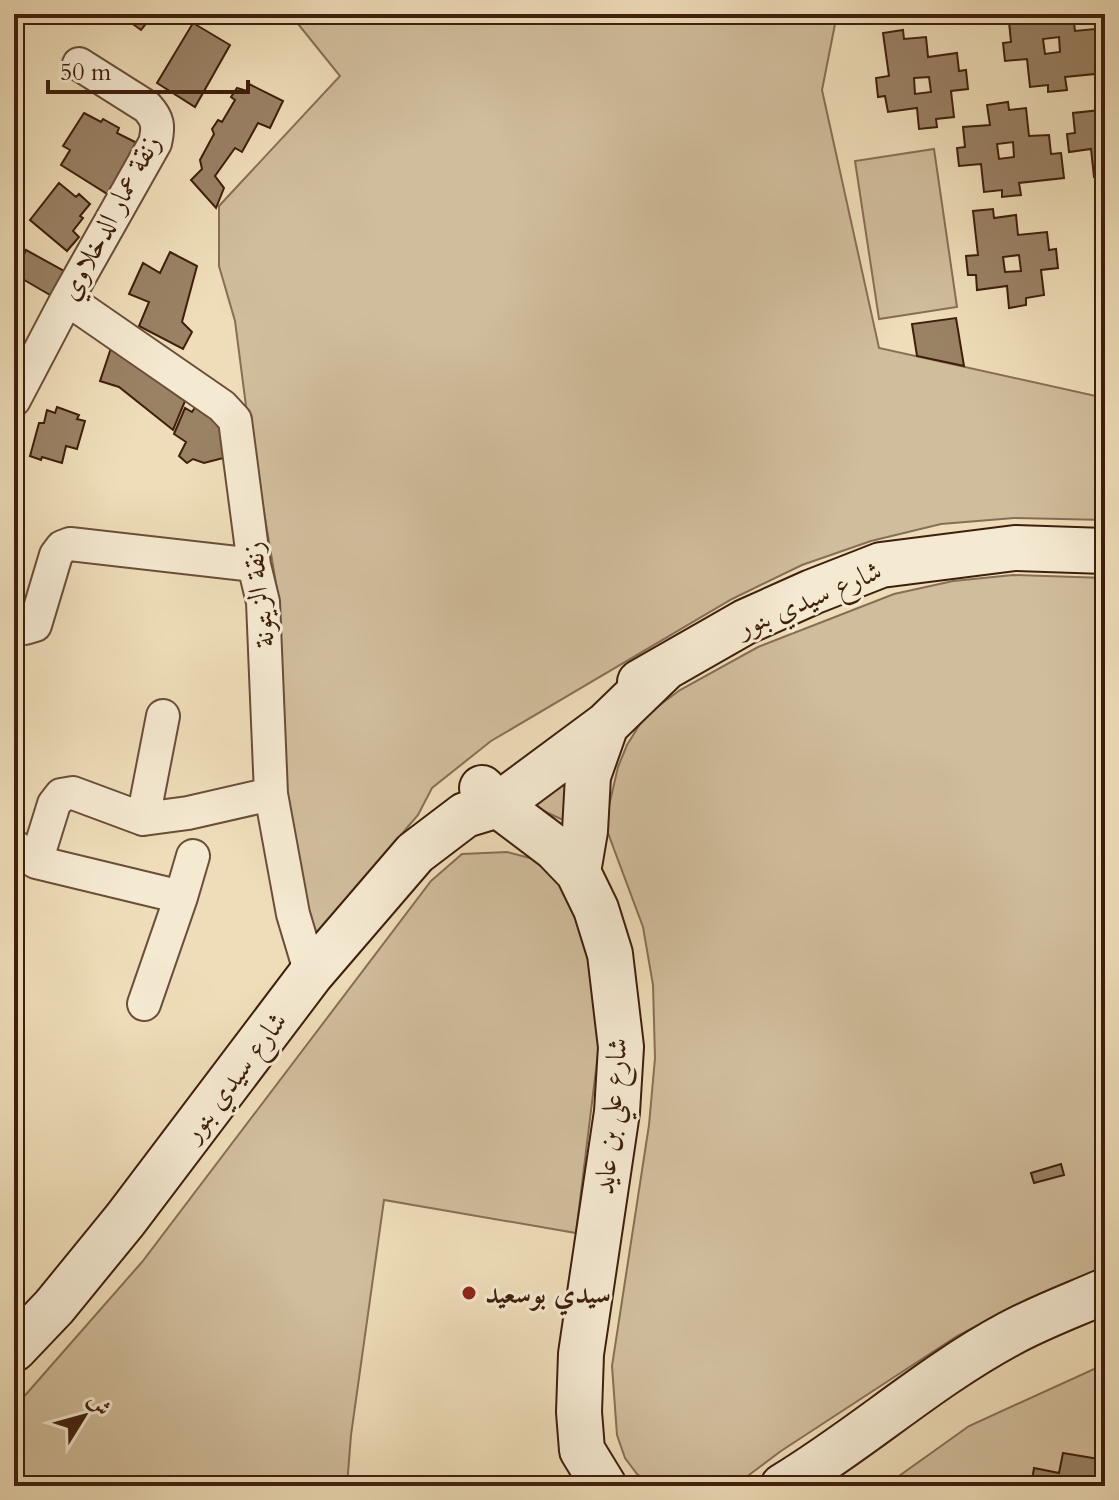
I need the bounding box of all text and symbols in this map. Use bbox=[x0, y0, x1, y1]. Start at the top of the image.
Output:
scale bar bbox=[48, 44, 248, 94]
text: 50 m bbox=[60, 56, 112, 89]
street label: زنقة عمار الدخلاوي bbox=[50, 128, 172, 308]
street label: زنقة الزيتونة bbox=[234, 540, 284, 650]
street label: شارع سيدي بنور bbox=[729, 551, 889, 651]
street label: شارع سيدي بنور bbox=[172, 1004, 299, 1154]
street label: شارع علي بن عايد bbox=[585, 1036, 644, 1197]
place label: سيدي بوسعيد bbox=[485, 1275, 611, 1316]
marker: سيدي بوسعيد bbox=[460, 1284, 478, 1302]
north arrow bbox=[44, 1376, 124, 1456]
text: ش bbox=[81, 1387, 118, 1422]

